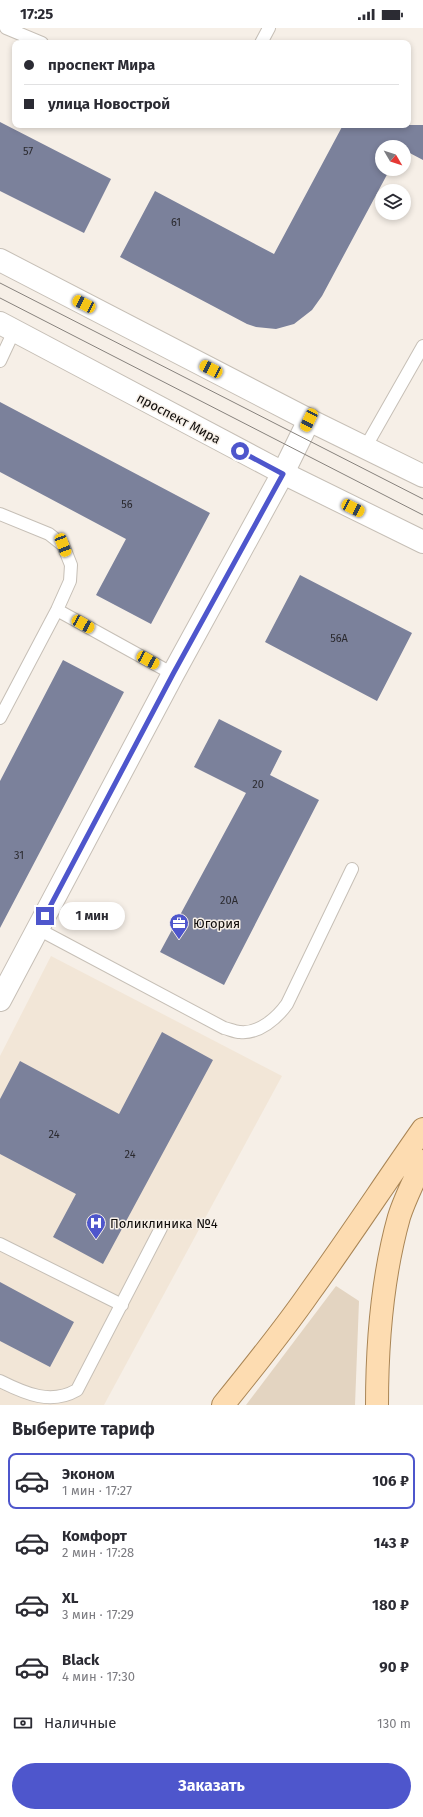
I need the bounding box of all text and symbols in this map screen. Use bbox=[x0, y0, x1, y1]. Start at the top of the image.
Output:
text: 17:25 bbox=[20, 5, 53, 23]
text: проспект Мира bbox=[48, 56, 155, 74]
text: улица Новострой bbox=[48, 95, 170, 113]
north arrow bbox=[375, 140, 411, 176]
map controls bbox=[375, 140, 411, 220]
house number: 57 bbox=[23, 145, 33, 158]
button: layers bbox=[375, 184, 411, 220]
house number: 61 bbox=[171, 216, 181, 229]
car bbox=[71, 293, 97, 315]
car bbox=[198, 358, 224, 380]
street label: проспект Мира bbox=[134, 390, 223, 447]
car bbox=[298, 407, 320, 433]
route start bbox=[231, 442, 249, 460]
car bbox=[340, 497, 366, 519]
house number: 56 bbox=[121, 498, 133, 511]
car bbox=[53, 532, 73, 558]
car bbox=[70, 613, 96, 635]
house number: 56А bbox=[330, 632, 349, 645]
car bbox=[135, 649, 161, 671]
house number: 20 bbox=[252, 778, 264, 791]
house number: 31 bbox=[14, 849, 24, 862]
house number: 20А bbox=[220, 894, 239, 907]
callout: 1 мин bbox=[59, 902, 125, 930]
route end bbox=[36, 907, 54, 925]
text: 1 мин bbox=[75, 908, 109, 923]
office icon: Югория bbox=[168, 912, 190, 940]
place label: Югория bbox=[193, 916, 240, 931]
house number: 24 bbox=[49, 1128, 60, 1141]
house number: 24 bbox=[125, 1148, 136, 1161]
hospital icon: Поликлиника №4 bbox=[85, 1212, 107, 1240]
place label: Поликлиника №4 bbox=[110, 1216, 218, 1231]
text: Выберите тариф bbox=[12, 1418, 155, 1440]
icon: car bbox=[14, 1463, 50, 1499]
text: Эконом bbox=[62, 1465, 115, 1483]
text: 106 ₽ bbox=[372, 1472, 409, 1490]
text: 1 мин · 17:27 bbox=[62, 1483, 132, 1498]
icon: car bbox=[14, 1525, 50, 1561]
text: Комфорт bbox=[62, 1527, 127, 1545]
text: 143 ₽ bbox=[374, 1534, 409, 1552]
text: 2 мин · 17:28 bbox=[62, 1545, 134, 1560]
icon: car bbox=[14, 1587, 50, 1623]
text: XL bbox=[62, 1589, 78, 1607]
text: 180 ₽ bbox=[372, 1596, 409, 1614]
text: 3 мин · 17:29 bbox=[62, 1607, 134, 1622]
icon: car bbox=[14, 1649, 50, 1685]
text: Black bbox=[62, 1651, 99, 1669]
text: 90 ₽ bbox=[379, 1658, 409, 1676]
text: 4 мин · 17:30 bbox=[62, 1669, 135, 1684]
icon: cash bbox=[12, 1712, 34, 1734]
text: Наличные bbox=[44, 1714, 116, 1732]
text: 130 m bbox=[377, 1716, 411, 1731]
button: Заказать bbox=[12, 1763, 411, 1809]

